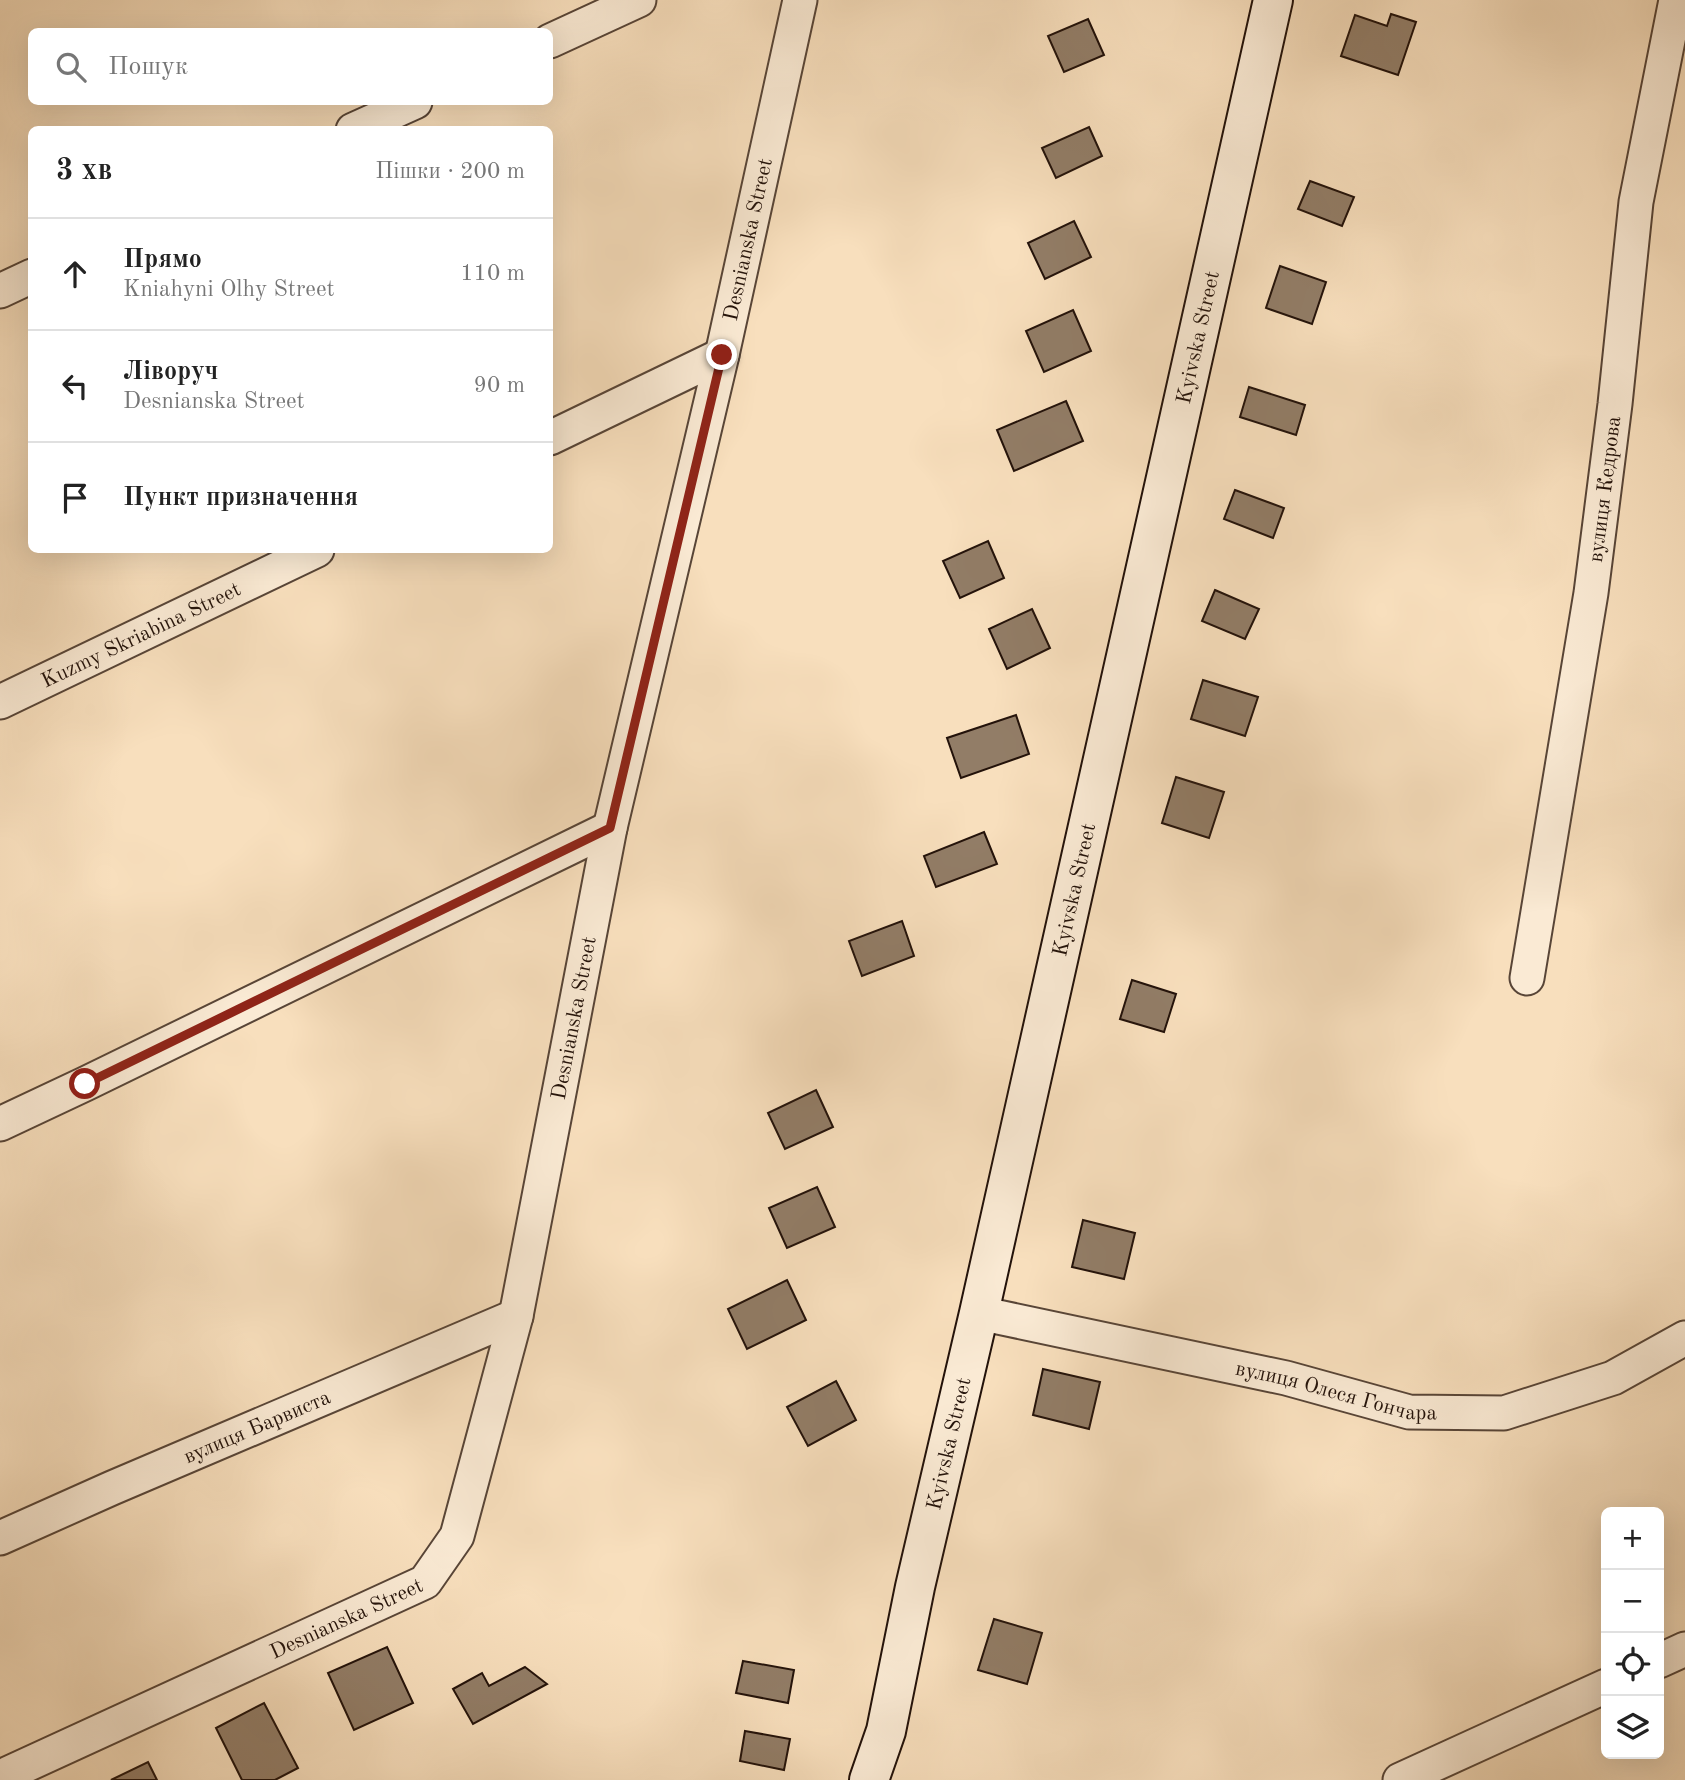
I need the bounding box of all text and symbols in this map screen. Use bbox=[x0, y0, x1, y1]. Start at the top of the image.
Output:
search box bbox=[28, 28, 553, 105]
icon: search bbox=[52, 48, 90, 86]
text: Пошук bbox=[108, 54, 188, 80]
text: 3 хв bbox=[56, 156, 112, 186]
street label: Desnianska Street bbox=[721, 156, 777, 323]
text: Пішки · 200 m bbox=[375, 160, 525, 183]
text: Прямо bbox=[123, 247, 202, 273]
icon: ahead bbox=[56, 255, 94, 293]
text: 110 m bbox=[460, 262, 525, 285]
street label: Kyivska Street bbox=[1174, 269, 1224, 406]
text: Kniahyni Olhy Street bbox=[123, 278, 335, 301]
route end bbox=[706, 339, 737, 370]
text: Ліворуч bbox=[123, 359, 218, 385]
icon: left bbox=[56, 367, 94, 405]
text: 90 m bbox=[474, 374, 525, 397]
text: Desnianska Street bbox=[123, 390, 305, 413]
street label: вулиця Кедрова bbox=[1586, 415, 1625, 564]
icon: arrive bbox=[56, 479, 94, 517]
text: Пункт призначення bbox=[123, 485, 358, 511]
street label: Kuzmy Skriabina Street bbox=[38, 579, 244, 693]
street label: Kyivska Street bbox=[1050, 821, 1100, 959]
street label: Desnianska Street bbox=[549, 935, 601, 1102]
route start bbox=[69, 1068, 100, 1099]
street label: вулиця Олеся Гончара bbox=[1233, 1359, 1437, 1424]
street label: Kyivska Street bbox=[924, 1375, 976, 1513]
street label: вулиця Барвиста bbox=[181, 1387, 334, 1468]
map controls bbox=[1601, 1507, 1664, 1759]
button: + bbox=[1601, 1507, 1664, 1570]
button: − bbox=[1601, 1570, 1664, 1633]
street label: Desnianska Street bbox=[267, 1575, 427, 1664]
button: locate bbox=[1601, 1633, 1664, 1696]
button: layers bbox=[1601, 1696, 1664, 1759]

